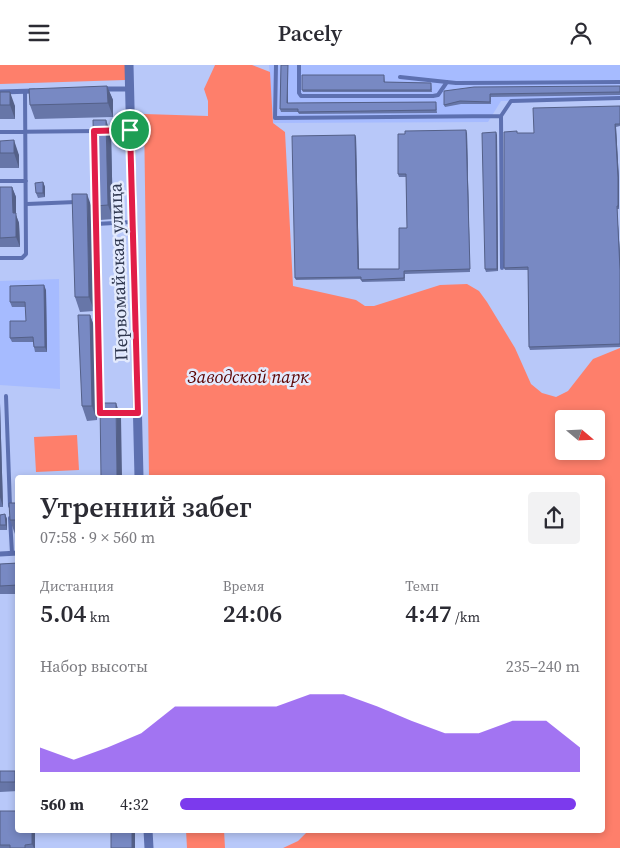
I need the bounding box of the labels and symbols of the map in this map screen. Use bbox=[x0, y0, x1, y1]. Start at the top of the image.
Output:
pin bbox=[109, 109, 151, 151]
street label: Первомайская улица bbox=[102, 182, 134, 361]
park label: Заводской парк bbox=[187, 364, 309, 389]
north arrow bbox=[555, 410, 605, 460]

